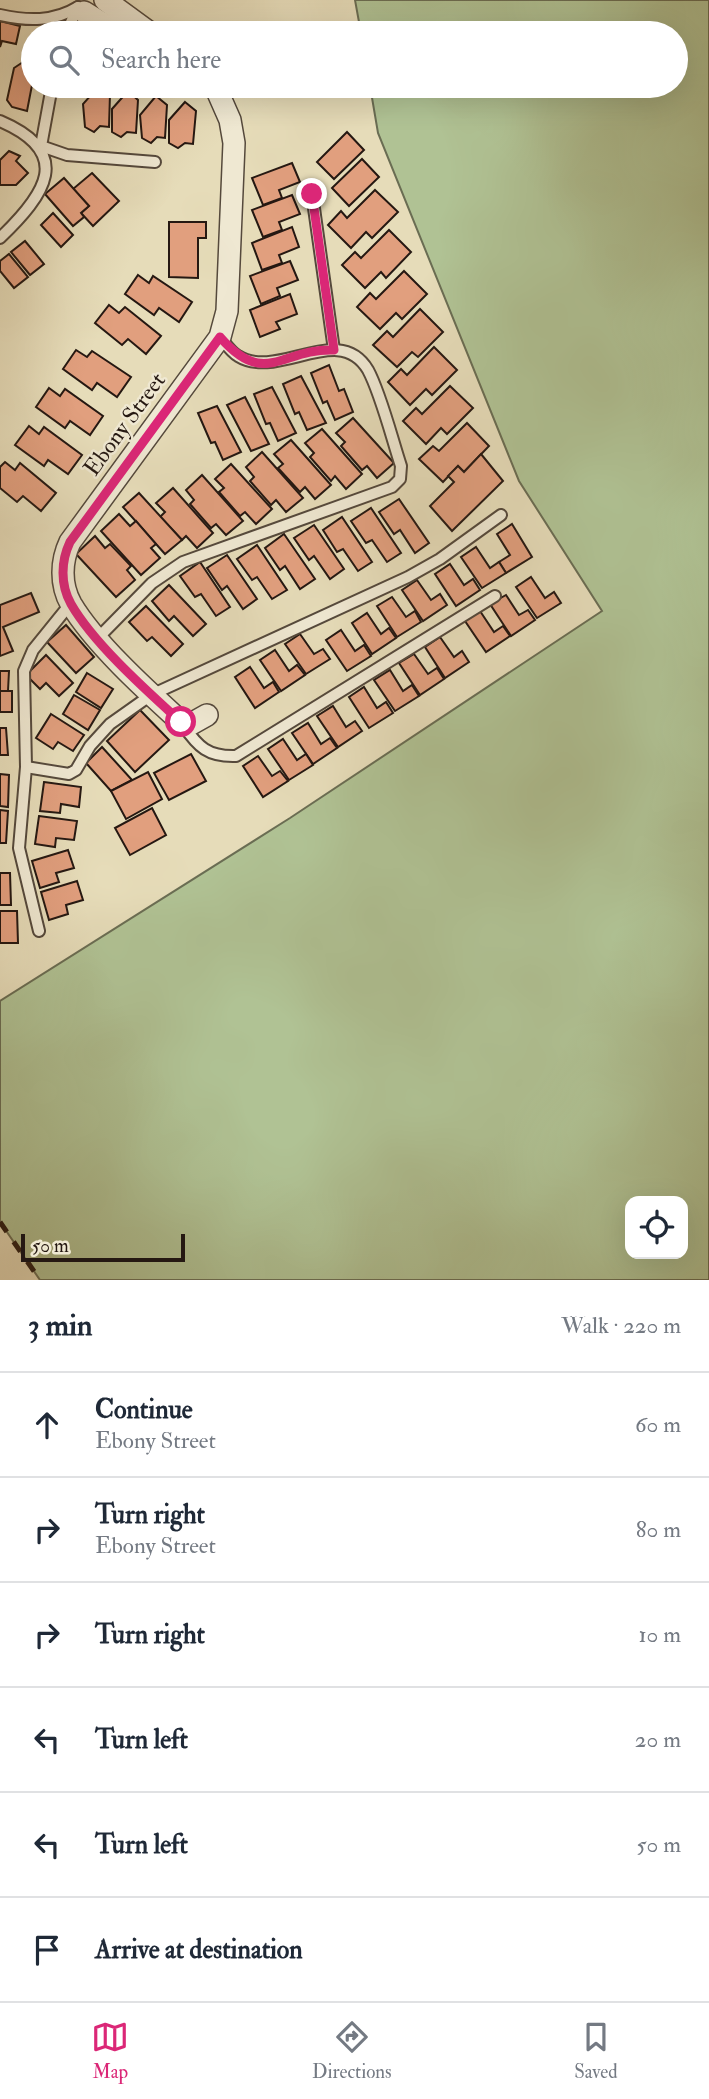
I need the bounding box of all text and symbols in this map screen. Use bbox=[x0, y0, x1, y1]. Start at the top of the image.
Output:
search box bbox=[21, 21, 688, 98]
icon: search bbox=[45, 41, 83, 79]
text: Search here bbox=[101, 44, 221, 76]
route end bbox=[296, 178, 327, 209]
street label: Ebony Street bbox=[77, 367, 172, 482]
route start bbox=[165, 706, 196, 737]
map controls bbox=[625, 1196, 688, 1259]
button: locate bbox=[625, 1196, 688, 1259]
scale bar bbox=[21, 1231, 186, 1263]
text: 50 m bbox=[32, 1234, 69, 1258]
text: 3 min bbox=[28, 1307, 93, 1344]
text: Walk · 220 m bbox=[561, 1311, 681, 1340]
text: Continue bbox=[95, 1394, 193, 1426]
icon: ahead bbox=[28, 1406, 66, 1444]
text: 60 m bbox=[635, 1410, 681, 1439]
text: Ebony Street bbox=[95, 1426, 216, 1455]
text: Turn right bbox=[95, 1499, 205, 1531]
icon: right bbox=[28, 1511, 66, 1549]
text: 80 m bbox=[636, 1515, 681, 1544]
text: Ebony Street bbox=[95, 1531, 216, 1560]
icon: right bbox=[28, 1616, 66, 1654]
text: Turn right bbox=[95, 1619, 205, 1651]
text: 10 m bbox=[638, 1620, 681, 1649]
icon: left bbox=[28, 1721, 66, 1759]
text: Turn left bbox=[95, 1724, 188, 1756]
text: 20 m bbox=[635, 1725, 681, 1754]
icon: left bbox=[28, 1826, 66, 1864]
text: Turn left bbox=[95, 1829, 188, 1861]
text: 50 m bbox=[637, 1830, 681, 1859]
icon: arrive bbox=[28, 1931, 66, 1969]
text: Arrive at destination bbox=[95, 1934, 303, 1966]
tab: Map bbox=[91, 2018, 129, 2084]
tab: Directions bbox=[312, 2018, 392, 2084]
tab: Saved bbox=[574, 2018, 618, 2084]

